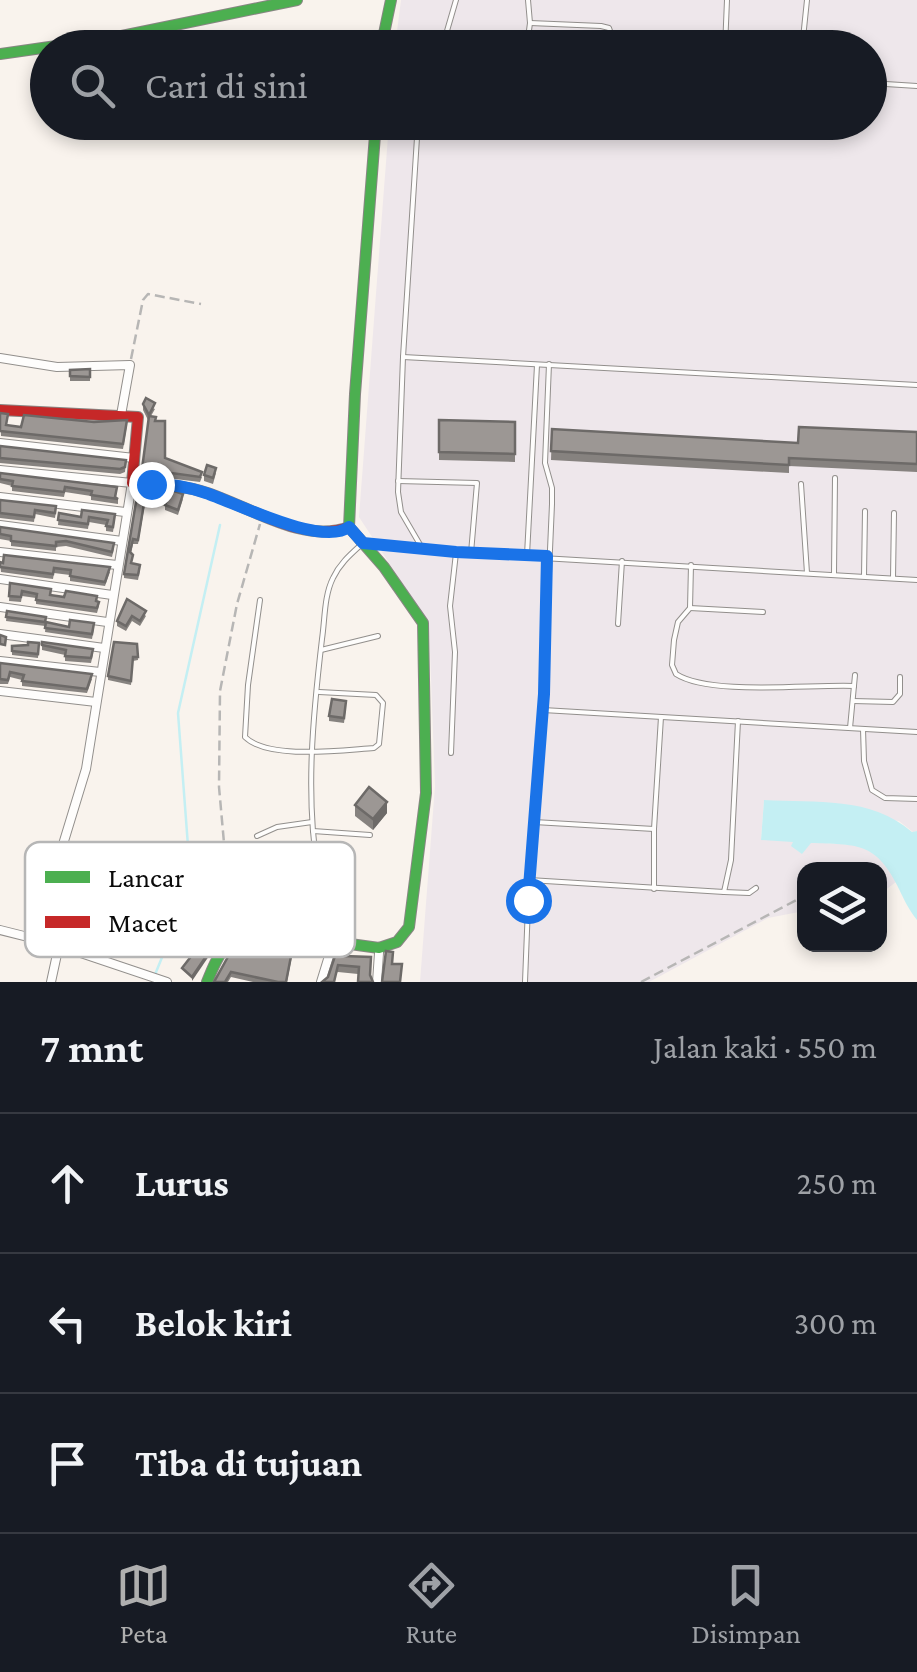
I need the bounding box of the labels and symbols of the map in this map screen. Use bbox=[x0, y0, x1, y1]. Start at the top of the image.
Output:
route end bbox=[129, 462, 175, 508]
legend bbox=[25, 842, 355, 957]
text: Lancar bbox=[108, 862, 185, 893]
route start bbox=[506, 878, 552, 924]
text: Macet bbox=[108, 907, 178, 938]

